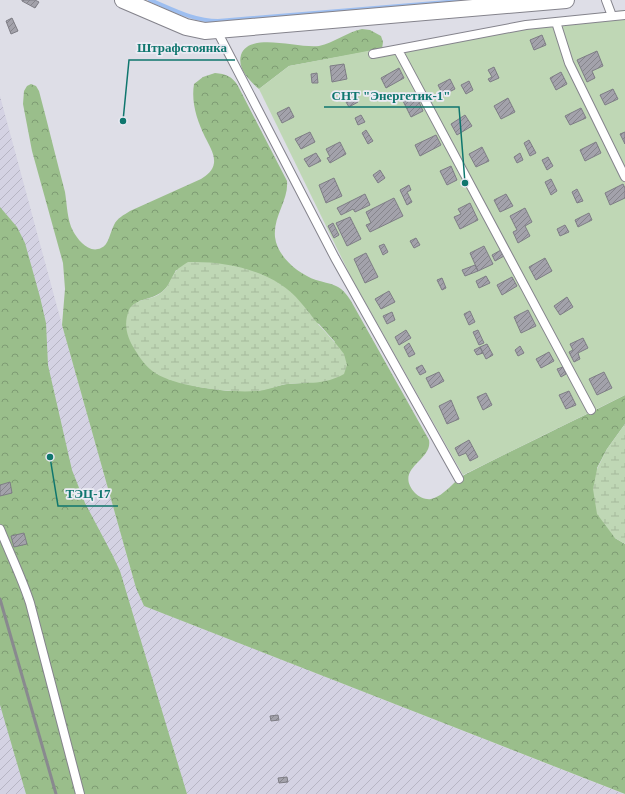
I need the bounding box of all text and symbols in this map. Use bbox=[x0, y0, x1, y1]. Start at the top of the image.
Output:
callout: Штрафстоянка bbox=[129, 35, 235, 60]
text: Штрафстоянка bbox=[137, 40, 228, 55]
callout: СНТ "Энергетик-1" bbox=[324, 82, 459, 107]
text: СНТ "Энергетик-1" bbox=[332, 88, 450, 103]
callout: ТЭЦ-17 bbox=[58, 481, 118, 506]
text: ТЭЦ-17 bbox=[66, 486, 111, 501]

